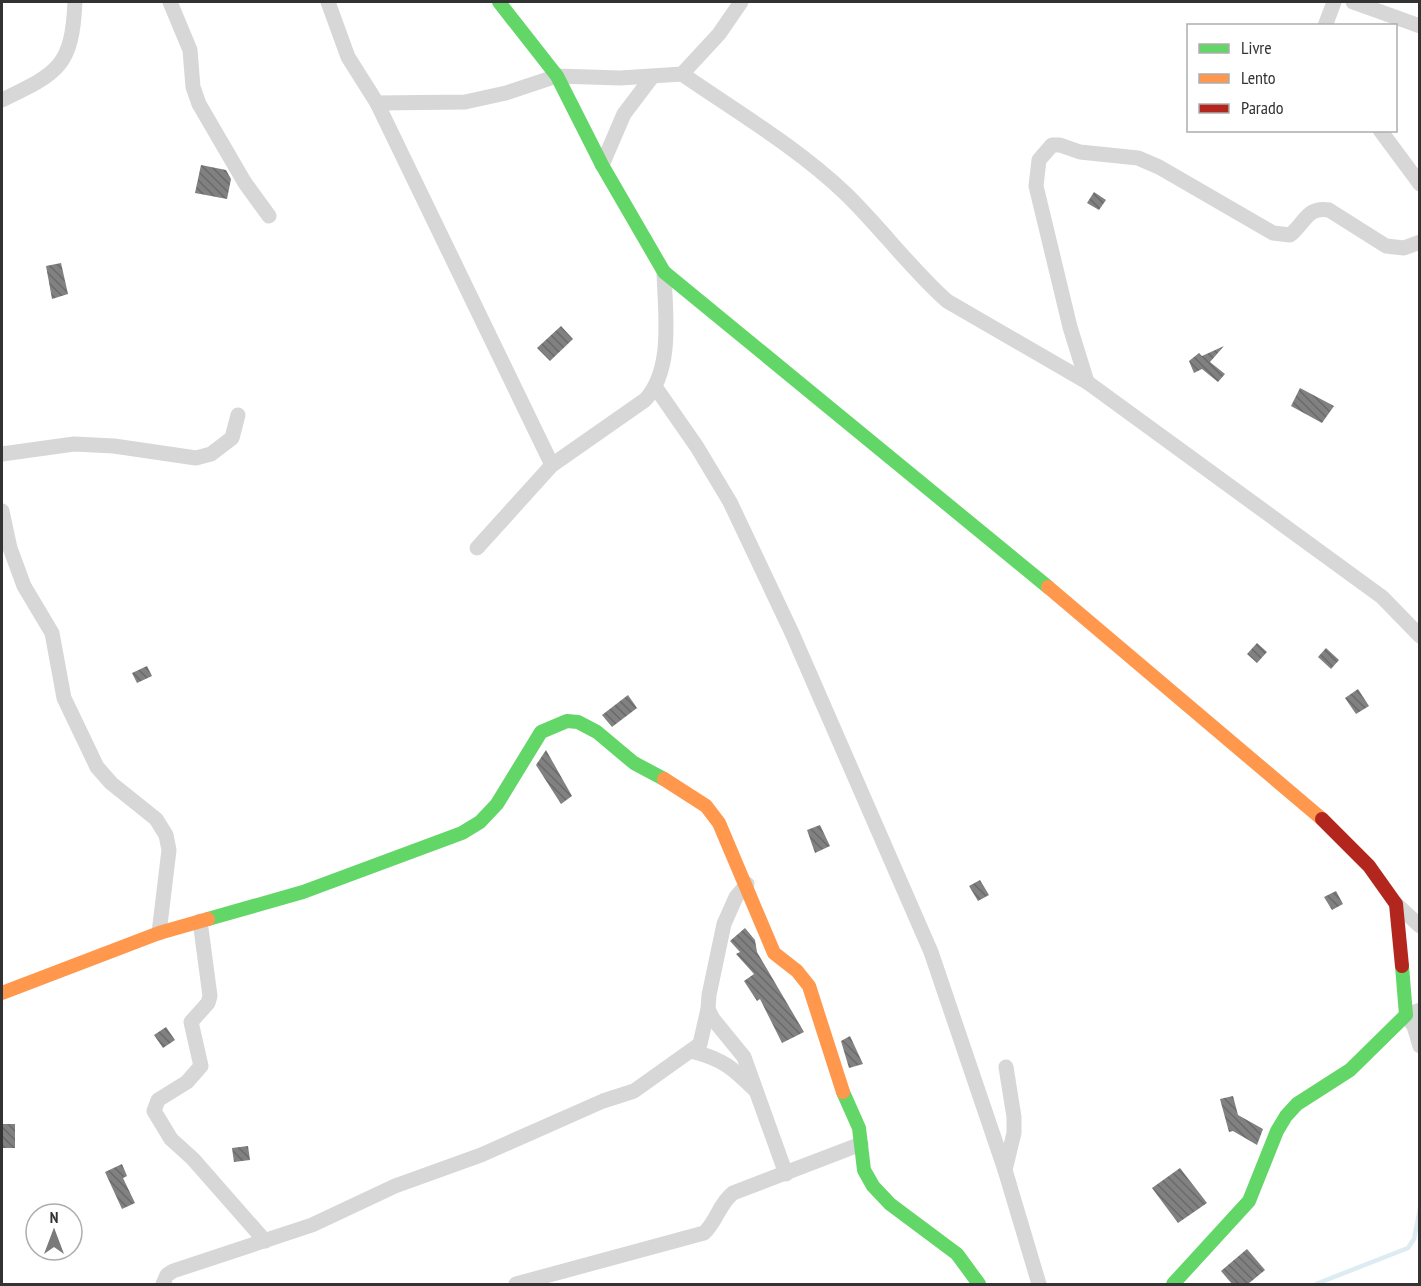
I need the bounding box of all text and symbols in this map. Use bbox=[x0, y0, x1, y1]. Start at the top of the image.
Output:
legend bbox=[1187, 24, 1397, 132]
text: Livre bbox=[1241, 36, 1272, 59]
text: Lento bbox=[1241, 66, 1276, 89]
text: Parado bbox=[1241, 96, 1284, 119]
north arrow bbox=[24, 1202, 84, 1262]
text: N bbox=[50, 1207, 58, 1227]

